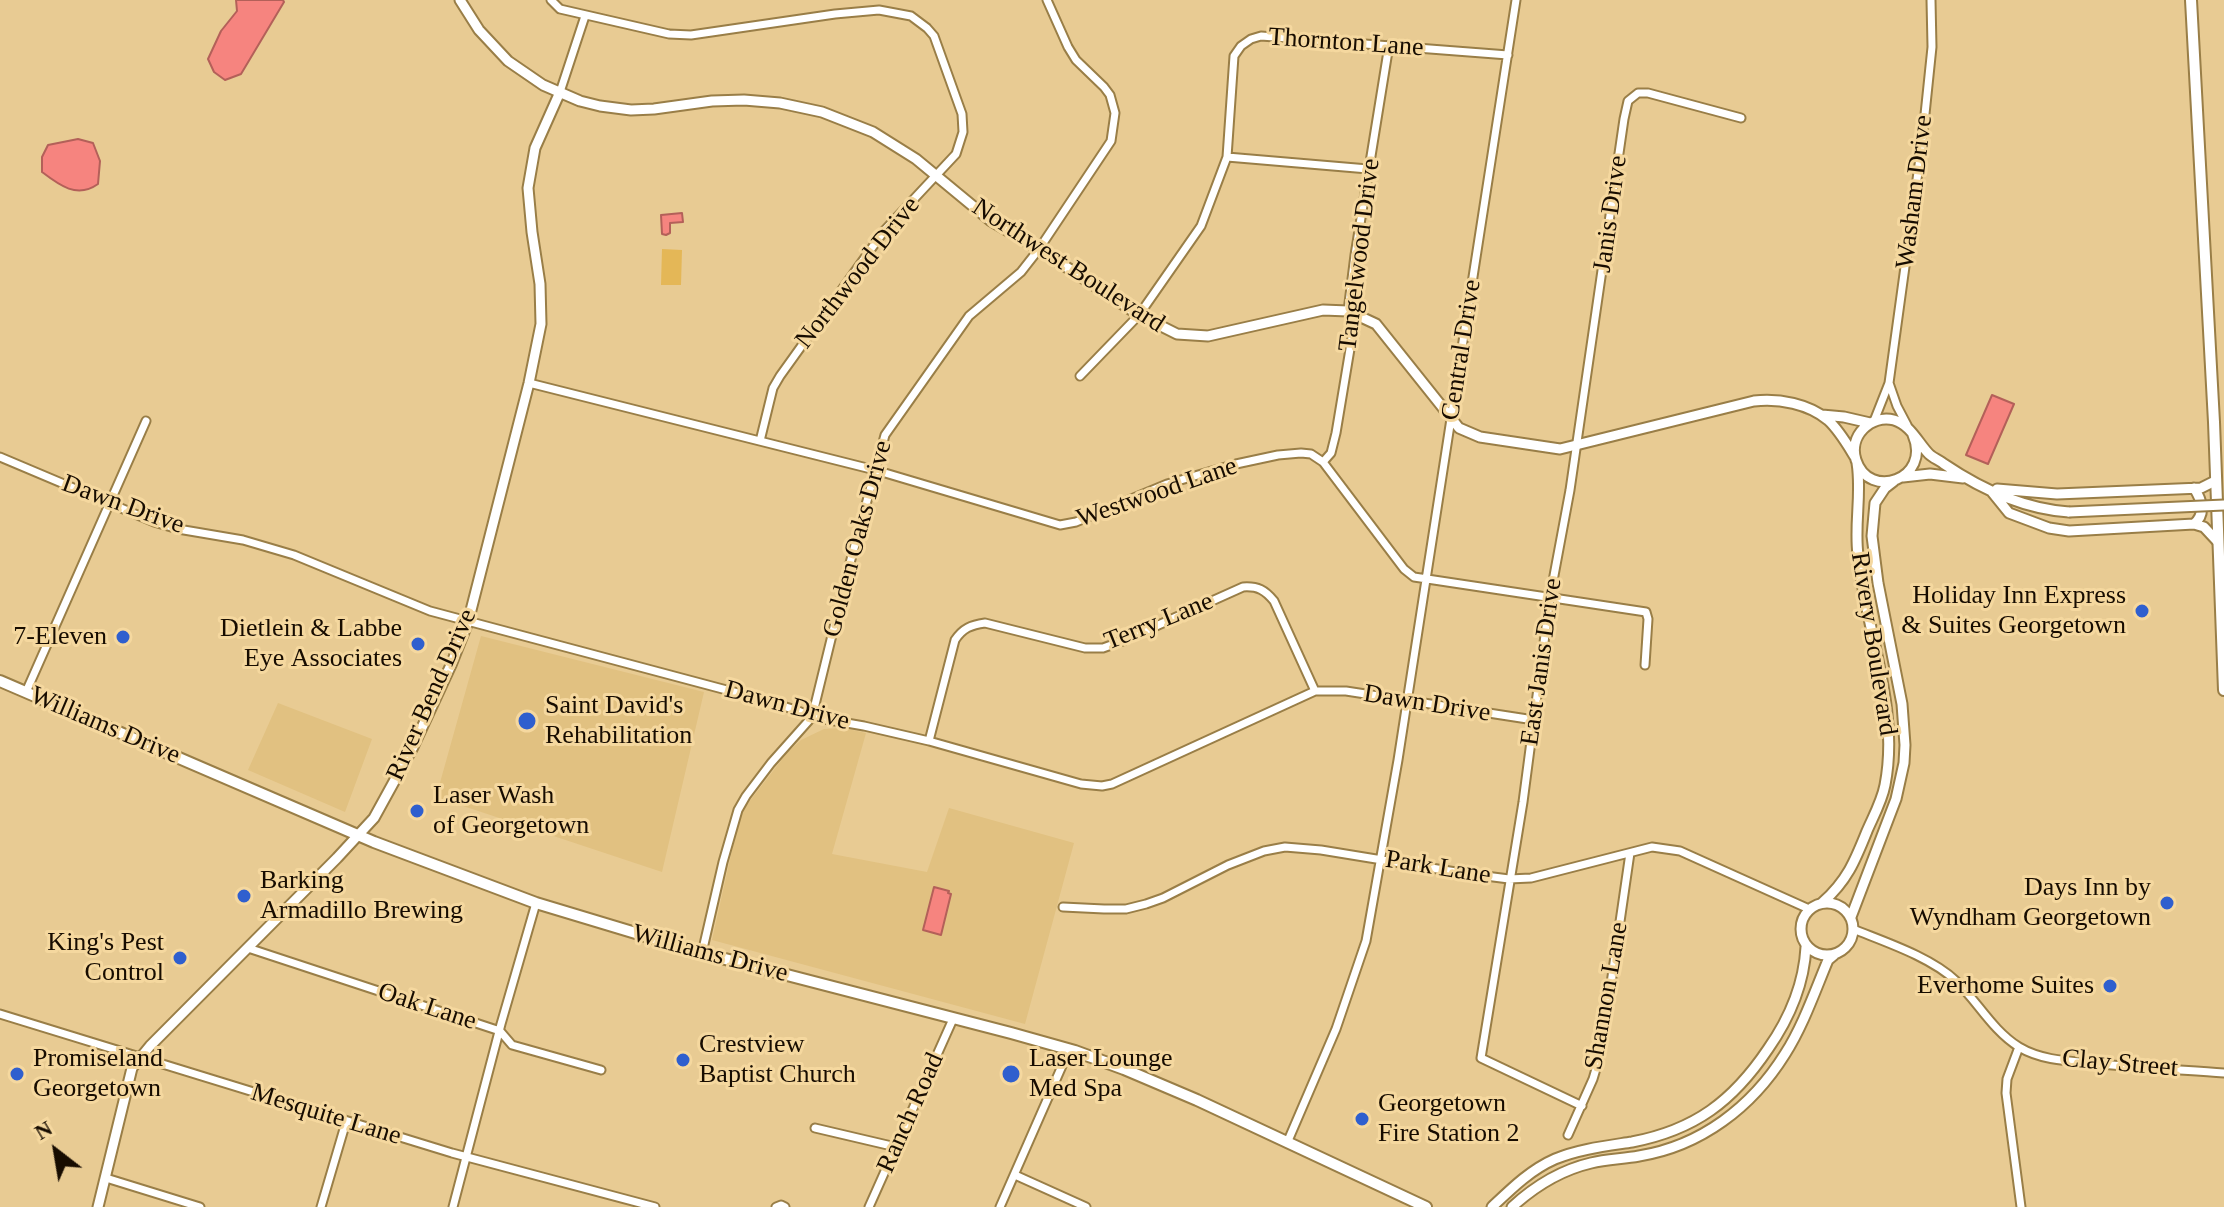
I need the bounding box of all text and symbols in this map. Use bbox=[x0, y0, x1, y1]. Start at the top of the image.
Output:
street label: Thornton Lane bbox=[1267, 22, 1425, 64]
street label: Washam Drive bbox=[1890, 113, 1940, 271]
street label: Janis Drive bbox=[1587, 154, 1635, 274]
street label: Tangelwood Drive bbox=[1333, 157, 1387, 353]
street label: Northwood Drive bbox=[789, 191, 927, 355]
street label: Northwest Boulevard bbox=[966, 192, 1170, 340]
street label: Central Drive bbox=[1435, 277, 1489, 423]
street label: Golden Oaks Drive bbox=[817, 437, 899, 641]
street label: Westwood Lane bbox=[1073, 451, 1241, 535]
street label: Dawn Drive bbox=[58, 468, 188, 542]
street label: Rivery Boulevard bbox=[1843, 550, 1903, 738]
street label: East Janis Drive bbox=[1515, 576, 1569, 748]
place label: Holiday Inn Express & Suites Georgetown bbox=[1901, 580, 2126, 642]
street label: Terry Lane bbox=[1100, 586, 1218, 658]
marker: Holiday Inn Express & Suites Georgetown bbox=[2133, 602, 2151, 620]
street label: River Bend Drive bbox=[380, 604, 484, 786]
place label: Dietlein & Labbe Eye Associates bbox=[220, 613, 402, 674]
place label: 7-Eleven bbox=[13, 621, 107, 653]
marker: 7-Eleven bbox=[114, 628, 132, 646]
marker: Dietlein & Labbe Eye Associates bbox=[409, 635, 427, 653]
street label: Dawn Drive bbox=[721, 674, 853, 738]
street label: Dawn Drive bbox=[1361, 679, 1493, 729]
street label: Williams Drive bbox=[25, 680, 185, 772]
place label: Saint David's Rehabilitation bbox=[545, 690, 692, 752]
marker: Saint David's Rehabilitation bbox=[516, 710, 538, 732]
place label: Laser Wash of Georgetown bbox=[433, 780, 589, 842]
marker: Laser Wash of Georgetown bbox=[408, 802, 426, 820]
street label: Park Lane bbox=[1383, 844, 1493, 892]
place label: Barking Armadillo Brewing bbox=[260, 865, 463, 926]
place label: Days Inn by Wyndham Georgetown bbox=[1910, 872, 2151, 934]
marker: Barking Armadillo Brewing bbox=[235, 887, 253, 905]
marker: Days Inn by Wyndham Georgetown bbox=[2158, 894, 2176, 912]
street label: Williams Drive bbox=[629, 918, 791, 990]
street label: Shannon Lane bbox=[1579, 920, 1635, 1072]
place label: King's Pest Control bbox=[47, 927, 164, 988]
marker: King's Pest Control bbox=[171, 949, 189, 967]
place label: Everhome Suites bbox=[1917, 970, 2094, 1002]
street label: Oak Lane bbox=[374, 976, 480, 1038]
marker: Everhome Suites bbox=[2101, 977, 2119, 995]
place label: Crestview Baptist Church bbox=[699, 1029, 856, 1090]
place label: Promiseland Georgetown bbox=[33, 1043, 163, 1104]
place label: Laser Lounge Med Spa bbox=[1029, 1043, 1173, 1104]
street label: Clay Street bbox=[2061, 1043, 2179, 1085]
street label: Ranch Road bbox=[871, 1048, 951, 1178]
marker: Crestview Baptist Church bbox=[674, 1051, 692, 1069]
marker: Laser Lounge Med Spa bbox=[1000, 1063, 1022, 1085]
marker: Promiseland Georgetown bbox=[8, 1065, 26, 1083]
street label: Mesquite Lane bbox=[247, 1077, 405, 1153]
place label: Georgetown Fire Station 2 bbox=[1378, 1088, 1520, 1150]
marker: Georgetown Fire Station 2 bbox=[1353, 1110, 1371, 1128]
north arrow bbox=[16, 1111, 96, 1191]
text: N bbox=[30, 1115, 57, 1145]

